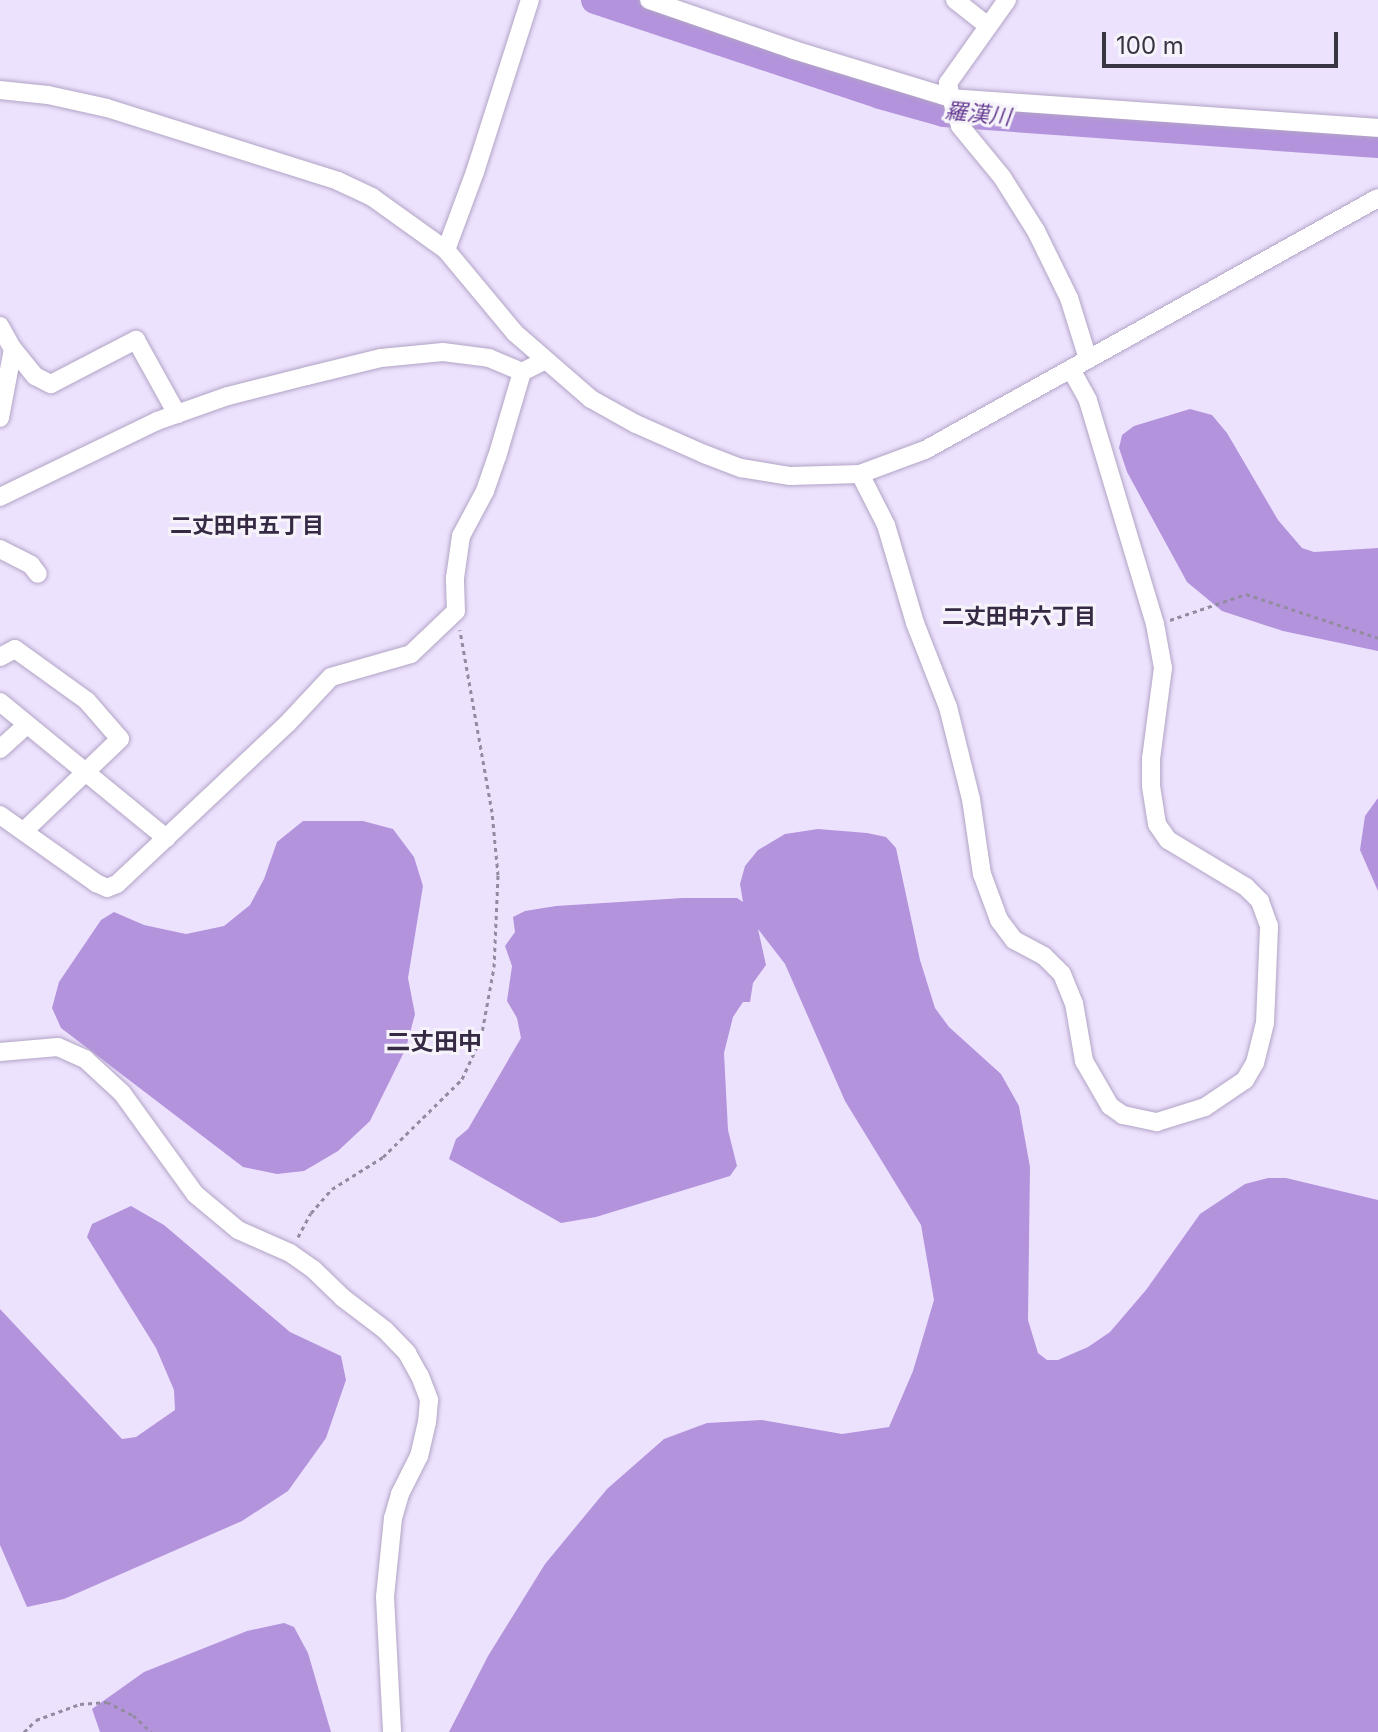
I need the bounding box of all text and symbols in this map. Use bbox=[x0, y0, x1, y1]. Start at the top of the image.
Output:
scale bar bbox=[1106, 16, 1342, 66]
text: 100 m bbox=[1116, 31, 1184, 60]
water label: 羅漢川 bbox=[944, 97, 1012, 131]
district label: 二丈田中五丁目 bbox=[170, 513, 324, 539]
district label: 二丈田中六丁目 bbox=[942, 604, 1096, 630]
district label: 二丈田中 bbox=[386, 1028, 482, 1056]

